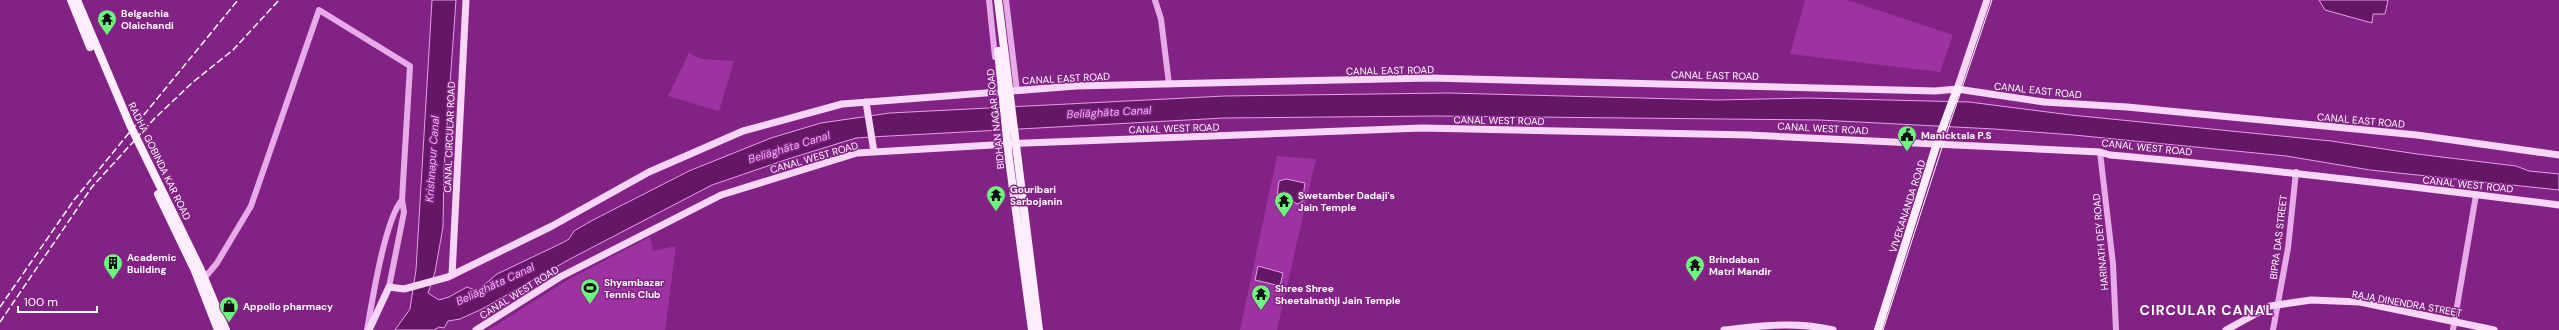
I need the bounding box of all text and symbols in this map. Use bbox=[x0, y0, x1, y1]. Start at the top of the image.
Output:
place label: Belgachia Olaichandi bbox=[121, 7, 174, 32]
temple icon: Belgachia Olaichandi bbox=[96, 8, 118, 36]
street label: CANAL EAST ROAD bbox=[1346, 63, 1434, 78]
street label: BIDHAN NAGAR ROAD bbox=[984, 68, 1007, 170]
street label: CANAL EAST ROAD bbox=[1671, 68, 1759, 83]
street label: CANAL EAST ROAD bbox=[1022, 70, 1110, 87]
street label: CANAL EAST ROAD bbox=[1994, 79, 2083, 102]
street label: CANAL CIRCULAR ROAD bbox=[441, 81, 458, 193]
street label: RADHA GOBINDA KAR ROAD bbox=[125, 100, 194, 222]
water label: Beliāghāta Canal bbox=[1066, 103, 1152, 121]
street label: CANAL EAST ROAD bbox=[2317, 110, 2405, 131]
street label: CANAL WEST ROAD bbox=[1453, 113, 1545, 128]
water label: Krishnapur Canal bbox=[422, 115, 442, 203]
street label: CANAL WEST ROAD bbox=[1128, 120, 1220, 137]
street label: CANAL WEST ROAD bbox=[1777, 120, 1869, 137]
public building icon: Manicktala P.S bbox=[1896, 124, 1918, 152]
water label: Beliāghāta Canal bbox=[746, 128, 832, 166]
place label: Manicktala P.S bbox=[1921, 129, 1992, 142]
street label: CANAL WEST ROAD bbox=[2101, 136, 2193, 159]
street label: CANAL WEST ROAD bbox=[769, 139, 860, 176]
street label: VIVEKANANDA ROAD bbox=[1886, 158, 1929, 254]
street label: CANAL WEST ROAD bbox=[2422, 173, 2514, 196]
place label: Gouribari Sarbojanin bbox=[1010, 183, 1062, 208]
temple icon: Gouribari Sarbojanin bbox=[985, 184, 1007, 212]
place label: Swetamber Dadaji's Jain Temple bbox=[1298, 189, 1395, 214]
temple icon: Swetamber Dadaji's Jain Temple bbox=[1273, 190, 1295, 218]
street label: HARINATH DEY ROAD bbox=[2090, 193, 2111, 291]
street label: BIPRA DAS STREET bbox=[2267, 194, 2290, 280]
place label: Academic Building bbox=[127, 251, 177, 276]
building icon: Academic Building bbox=[102, 252, 124, 280]
place label: Brindaban Matri Mandir bbox=[1709, 253, 1771, 278]
temple icon: Brindaban Matri Mandir bbox=[1684, 254, 1706, 282]
water label: Beliāghāta Canal bbox=[454, 260, 537, 308]
street label: CANAL WEST ROAD bbox=[477, 263, 561, 322]
place label: Shyambazar Tennis Club bbox=[604, 276, 664, 301]
sports icon: Shyambazar Tennis Club bbox=[579, 277, 601, 305]
place label: Shree Shree Sheetalnathji Jain Temple bbox=[1275, 282, 1401, 307]
temple icon: Shree Shree Sheetalnathji Jain Temple bbox=[1250, 283, 1272, 311]
street label: RAJA DINENDRA STREET bbox=[2351, 287, 2463, 320]
scale bar bbox=[18, 288, 97, 314]
text: 100 m bbox=[24, 294, 58, 310]
shop icon: Appollo pharmacy bbox=[218, 295, 240, 323]
place label: Appollo pharmacy bbox=[243, 300, 333, 313]
district label: CIRCULAR CANAL bbox=[2140, 301, 2274, 319]

